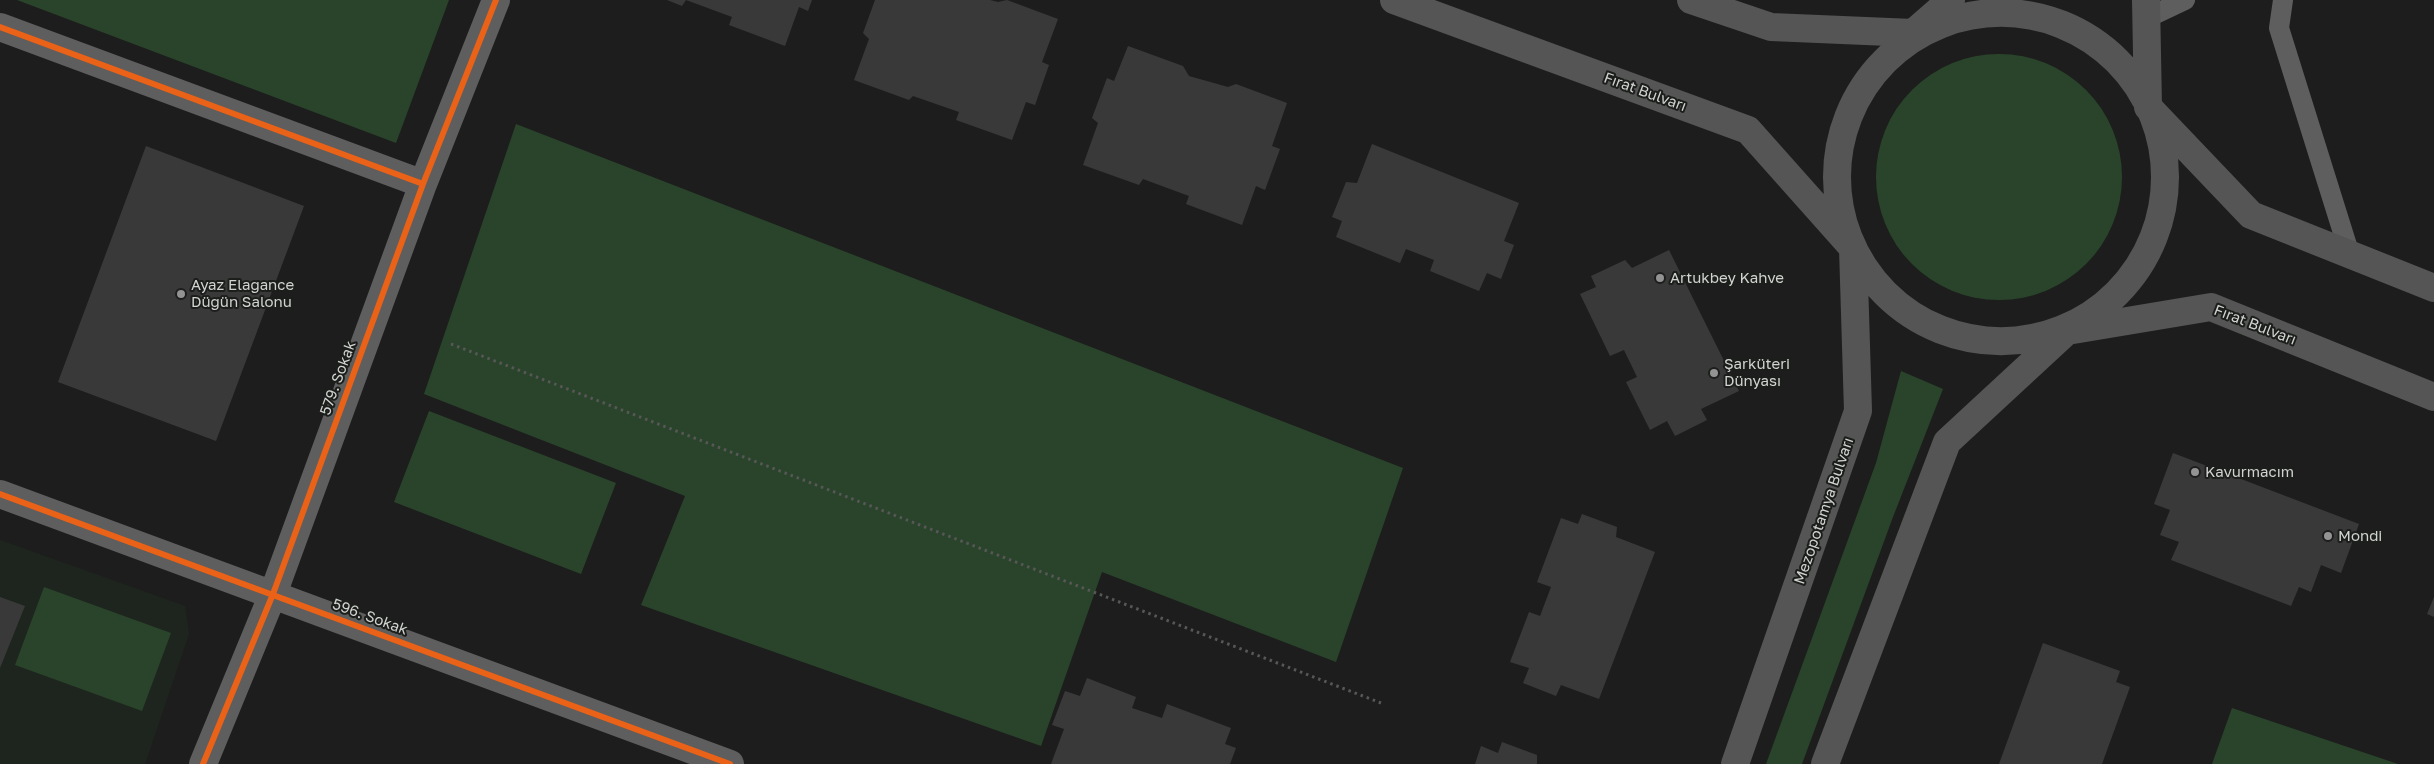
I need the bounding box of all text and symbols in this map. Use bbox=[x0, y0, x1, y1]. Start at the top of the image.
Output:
street label: Fırat Bulvarı bbox=[1601, 69, 1689, 115]
place label: Artukbey Kahve bbox=[1670, 269, 1784, 287]
marker: Artukbey Kahve bbox=[1654, 272, 1666, 284]
place label: Ayaz Elagance Düğün Salonu bbox=[191, 276, 294, 311]
marker: Ayaz Elagance Düğün Salonu bbox=[175, 288, 187, 300]
street label: Fırat Bulvarı bbox=[2211, 301, 2299, 349]
street label: 579. Sokak bbox=[316, 338, 360, 418]
place label: Şarküteri Dünyası bbox=[1724, 355, 1790, 390]
marker: Şarküteri Dünyası bbox=[1708, 367, 1720, 379]
street label: Mezopotamya Bulvarı bbox=[1790, 435, 1858, 587]
place label: Kavurmacım bbox=[2205, 463, 2294, 481]
marker: Kavurmacım bbox=[2189, 466, 2201, 478]
place label: Mondi bbox=[2338, 527, 2382, 545]
marker: Mondi bbox=[2322, 530, 2334, 542]
street label: 596. Sokak bbox=[330, 595, 410, 639]

